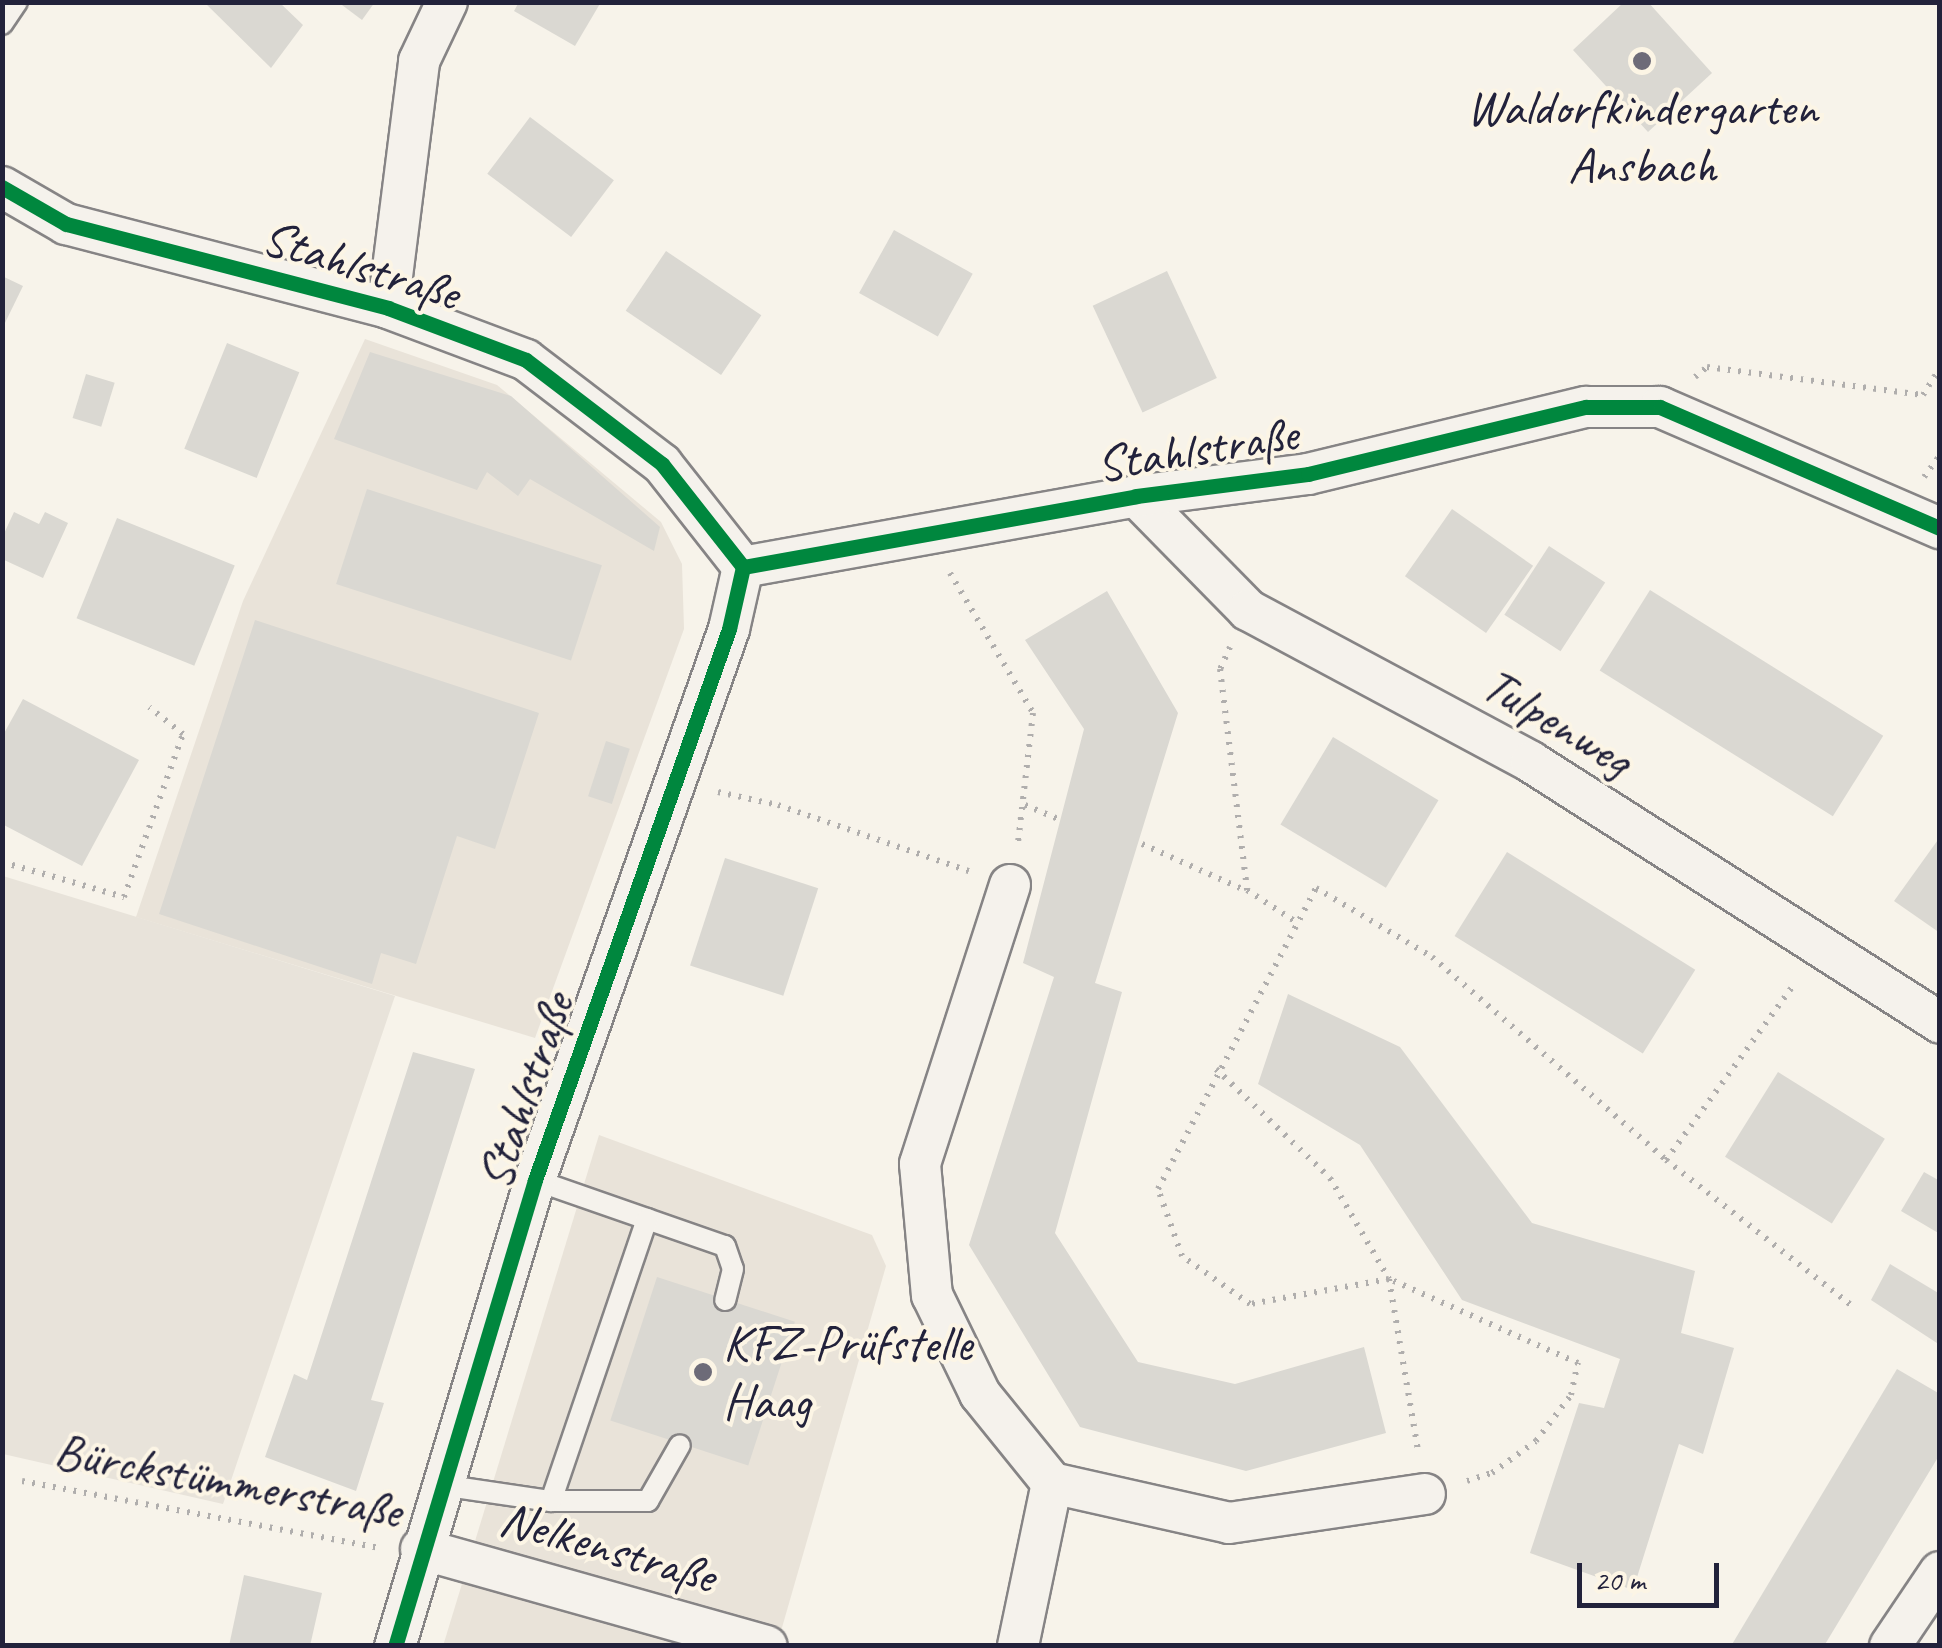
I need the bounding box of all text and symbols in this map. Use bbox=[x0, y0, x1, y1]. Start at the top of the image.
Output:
marker: Waldorfkindergarten Ansbach bbox=[1631, 50, 1653, 72]
place label: Waldorfkindergarten Ansbach bbox=[1466, 77, 1818, 194]
street label: Stahlstraße bbox=[255, 207, 467, 323]
street label: Stahlstraße bbox=[1092, 404, 1302, 494]
street label: Tulpenweg bbox=[1472, 654, 1642, 790]
street label: Stahlstraße bbox=[464, 985, 586, 1197]
place label: KFZ-Prüfstelle Haag bbox=[723, 1313, 972, 1430]
marker: KFZ-Prüfstelle Haag bbox=[692, 1361, 714, 1383]
street label: Bürckstümmerstraße bbox=[50, 1421, 406, 1541]
street label: Nelkenstraße bbox=[494, 1488, 722, 1606]
scale bar bbox=[1582, 1543, 1724, 1605]
text: 20 m bbox=[1594, 1561, 1645, 1599]

